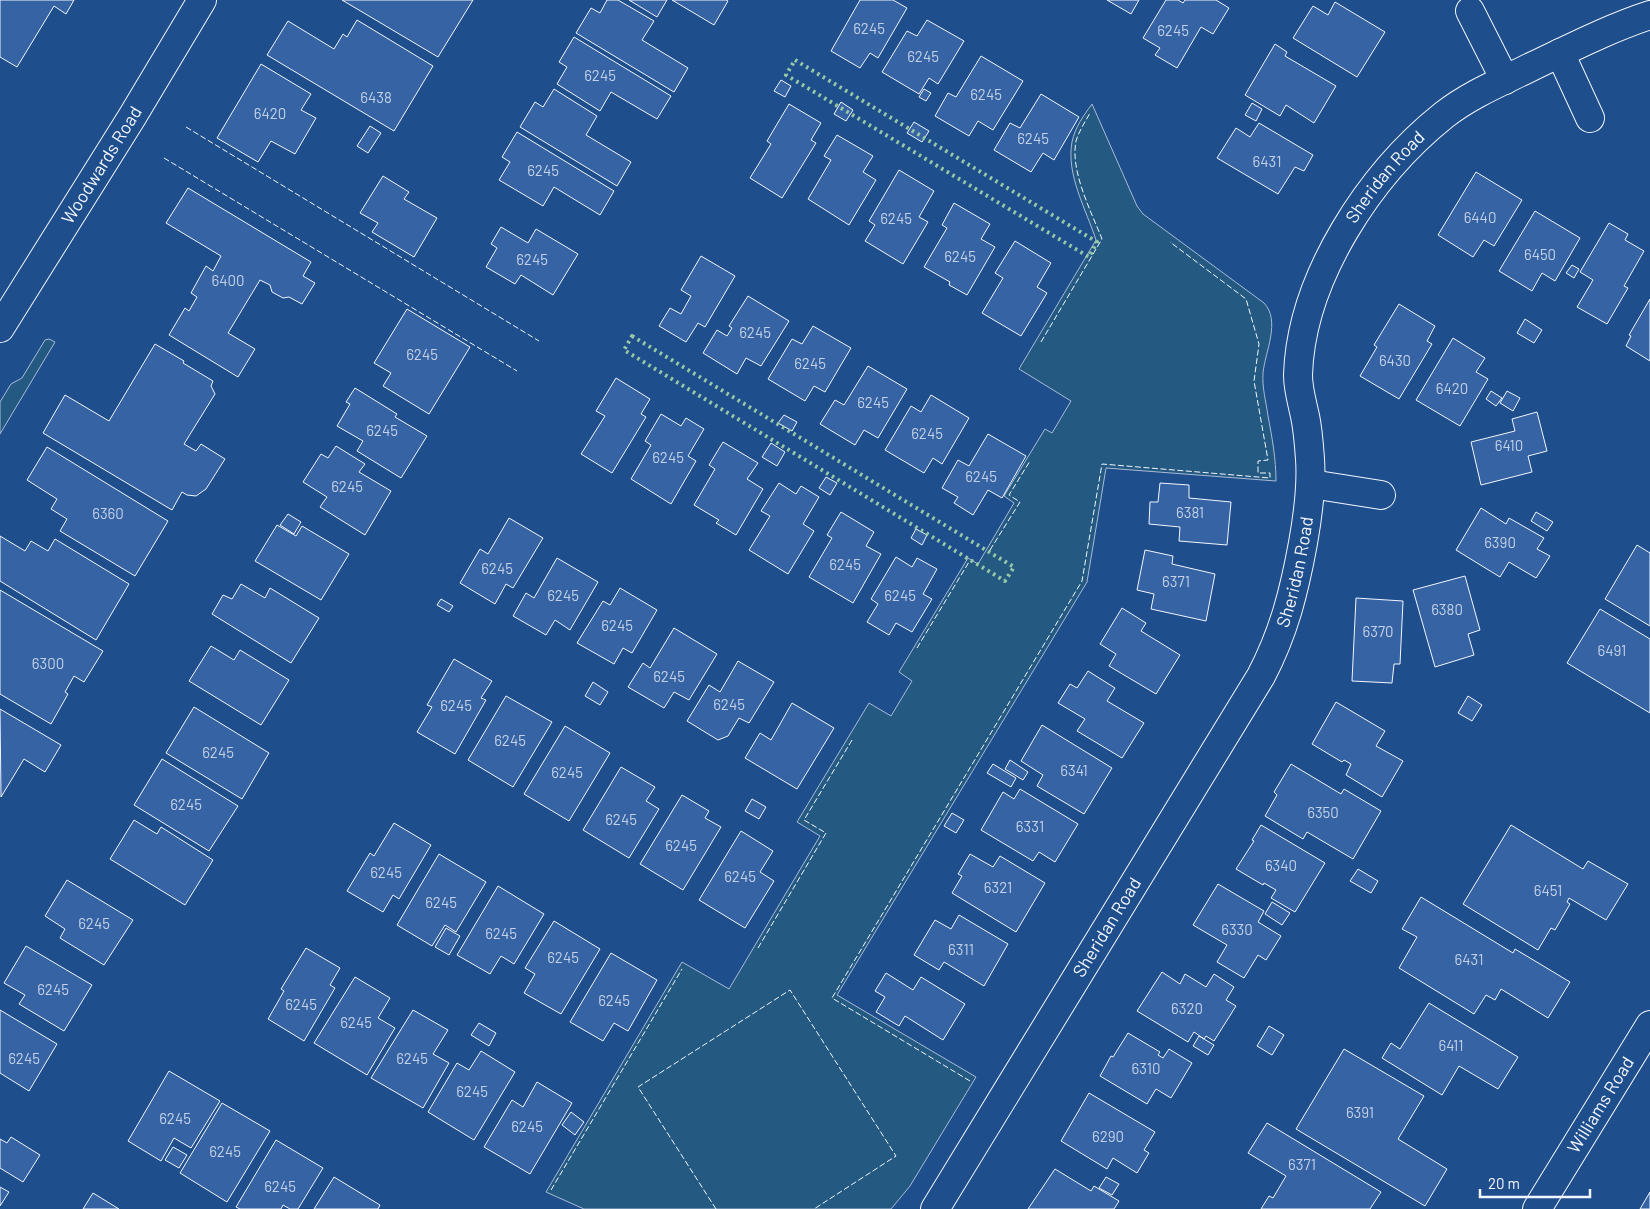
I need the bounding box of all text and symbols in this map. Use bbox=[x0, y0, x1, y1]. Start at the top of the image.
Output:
house number: 6245 bbox=[853, 19, 885, 37]
house number: 6245 bbox=[1157, 21, 1189, 39]
house number: 6245 bbox=[907, 47, 939, 65]
house number: 6245 bbox=[584, 66, 616, 84]
house number: 6245 bbox=[970, 85, 1002, 103]
house number: 6438 bbox=[360, 88, 392, 106]
street label: Woodwards Road bbox=[56, 102, 146, 228]
house number: 6420 bbox=[254, 104, 286, 122]
street label: Sheridan Road bbox=[1340, 126, 1429, 227]
house number: 6245 bbox=[1017, 129, 1049, 147]
house number: 6431 bbox=[1253, 152, 1281, 170]
house number: 6245 bbox=[527, 161, 559, 179]
house number: 6440 bbox=[1464, 208, 1496, 226]
house number: 6245 bbox=[880, 209, 912, 227]
house number: 6450 bbox=[1524, 245, 1556, 263]
house number: 6245 bbox=[944, 247, 976, 265]
house number: 6245 bbox=[516, 250, 548, 268]
house number: 6400 bbox=[212, 271, 244, 289]
house number: 6245 bbox=[739, 323, 771, 341]
house number: 6245 bbox=[406, 345, 438, 363]
house number: 6430 bbox=[1379, 351, 1411, 369]
house number: 6245 bbox=[794, 354, 826, 372]
house number: 6420 bbox=[1436, 379, 1468, 397]
house number: 6245 bbox=[857, 393, 889, 411]
house number: 6245 bbox=[366, 421, 398, 439]
house number: 6245 bbox=[911, 424, 943, 442]
house number: 6410 bbox=[1495, 436, 1523, 454]
house number: 6245 bbox=[652, 448, 684, 466]
house number: 6245 bbox=[965, 467, 997, 485]
house number: 6245 bbox=[331, 477, 363, 495]
house number: 6381 bbox=[1176, 503, 1204, 521]
house number: 6360 bbox=[92, 504, 124, 522]
street label: Sheridan Road bbox=[1271, 515, 1317, 630]
house number: 6390 bbox=[1484, 533, 1516, 551]
house number: 6245 bbox=[829, 555, 861, 573]
house number: 6245 bbox=[481, 559, 513, 577]
house number: 6371 bbox=[1162, 572, 1190, 590]
house number: 6245 bbox=[547, 586, 579, 604]
house number: 6245 bbox=[884, 586, 916, 604]
house number: 6380 bbox=[1431, 600, 1463, 618]
house number: 6245 bbox=[601, 616, 633, 634]
house number: 6370 bbox=[1362, 622, 1394, 640]
house number: 6491 bbox=[1598, 641, 1626, 659]
house number: 6300 bbox=[32, 654, 64, 672]
house number: 6245 bbox=[653, 667, 685, 685]
house number: 6245 bbox=[713, 695, 745, 713]
house number: 6245 bbox=[440, 696, 472, 714]
house number: 6245 bbox=[494, 731, 526, 749]
house number: 6245 bbox=[202, 743, 234, 761]
house number: 6341 bbox=[1060, 761, 1088, 779]
house number: 6245 bbox=[551, 763, 583, 781]
house number: 6245 bbox=[170, 795, 202, 813]
house number: 6350 bbox=[1307, 803, 1339, 821]
house number: 6245 bbox=[605, 810, 637, 828]
house number: 6331 bbox=[1016, 817, 1044, 835]
house number: 6245 bbox=[665, 836, 697, 854]
house number: 6340 bbox=[1265, 856, 1297, 874]
house number: 6245 bbox=[370, 863, 402, 881]
house number: 6245 bbox=[724, 867, 756, 885]
street label: Sheridan Road bbox=[1067, 873, 1145, 981]
house number: 6321 bbox=[984, 878, 1012, 896]
house number: 6451 bbox=[1534, 881, 1562, 899]
house number: 6245 bbox=[425, 893, 457, 911]
house number: 6245 bbox=[78, 914, 110, 932]
house number: 6330 bbox=[1221, 920, 1253, 938]
house number: 6245 bbox=[485, 924, 517, 942]
house number: 6311 bbox=[948, 940, 974, 958]
house number: 6245 bbox=[547, 948, 579, 966]
house number: 6431 bbox=[1455, 950, 1483, 968]
house number: 6245 bbox=[37, 980, 69, 998]
house number: 6245 bbox=[598, 991, 630, 1009]
house number: 6245 bbox=[285, 995, 317, 1013]
house number: 6320 bbox=[1171, 999, 1203, 1017]
house number: 6245 bbox=[340, 1013, 372, 1031]
house number: 6411 bbox=[1438, 1036, 1464, 1054]
house number: 6245 bbox=[8, 1049, 40, 1067]
house number: 6245 bbox=[396, 1049, 428, 1067]
street label: Williams Road bbox=[1562, 1052, 1638, 1157]
house number: 6310 bbox=[1131, 1059, 1161, 1077]
house number: 6245 bbox=[456, 1082, 488, 1100]
house number: 6391 bbox=[1346, 1103, 1374, 1121]
house number: 6245 bbox=[159, 1109, 191, 1127]
house number: 6245 bbox=[511, 1117, 543, 1135]
house number: 6290 bbox=[1092, 1127, 1124, 1145]
house number: 6245 bbox=[209, 1142, 241, 1160]
house number: 6371 bbox=[1288, 1155, 1316, 1173]
scale bar bbox=[1480, 1166, 1590, 1198]
text: 20 m bbox=[1488, 1174, 1520, 1192]
house number: 6245 bbox=[264, 1177, 296, 1195]

